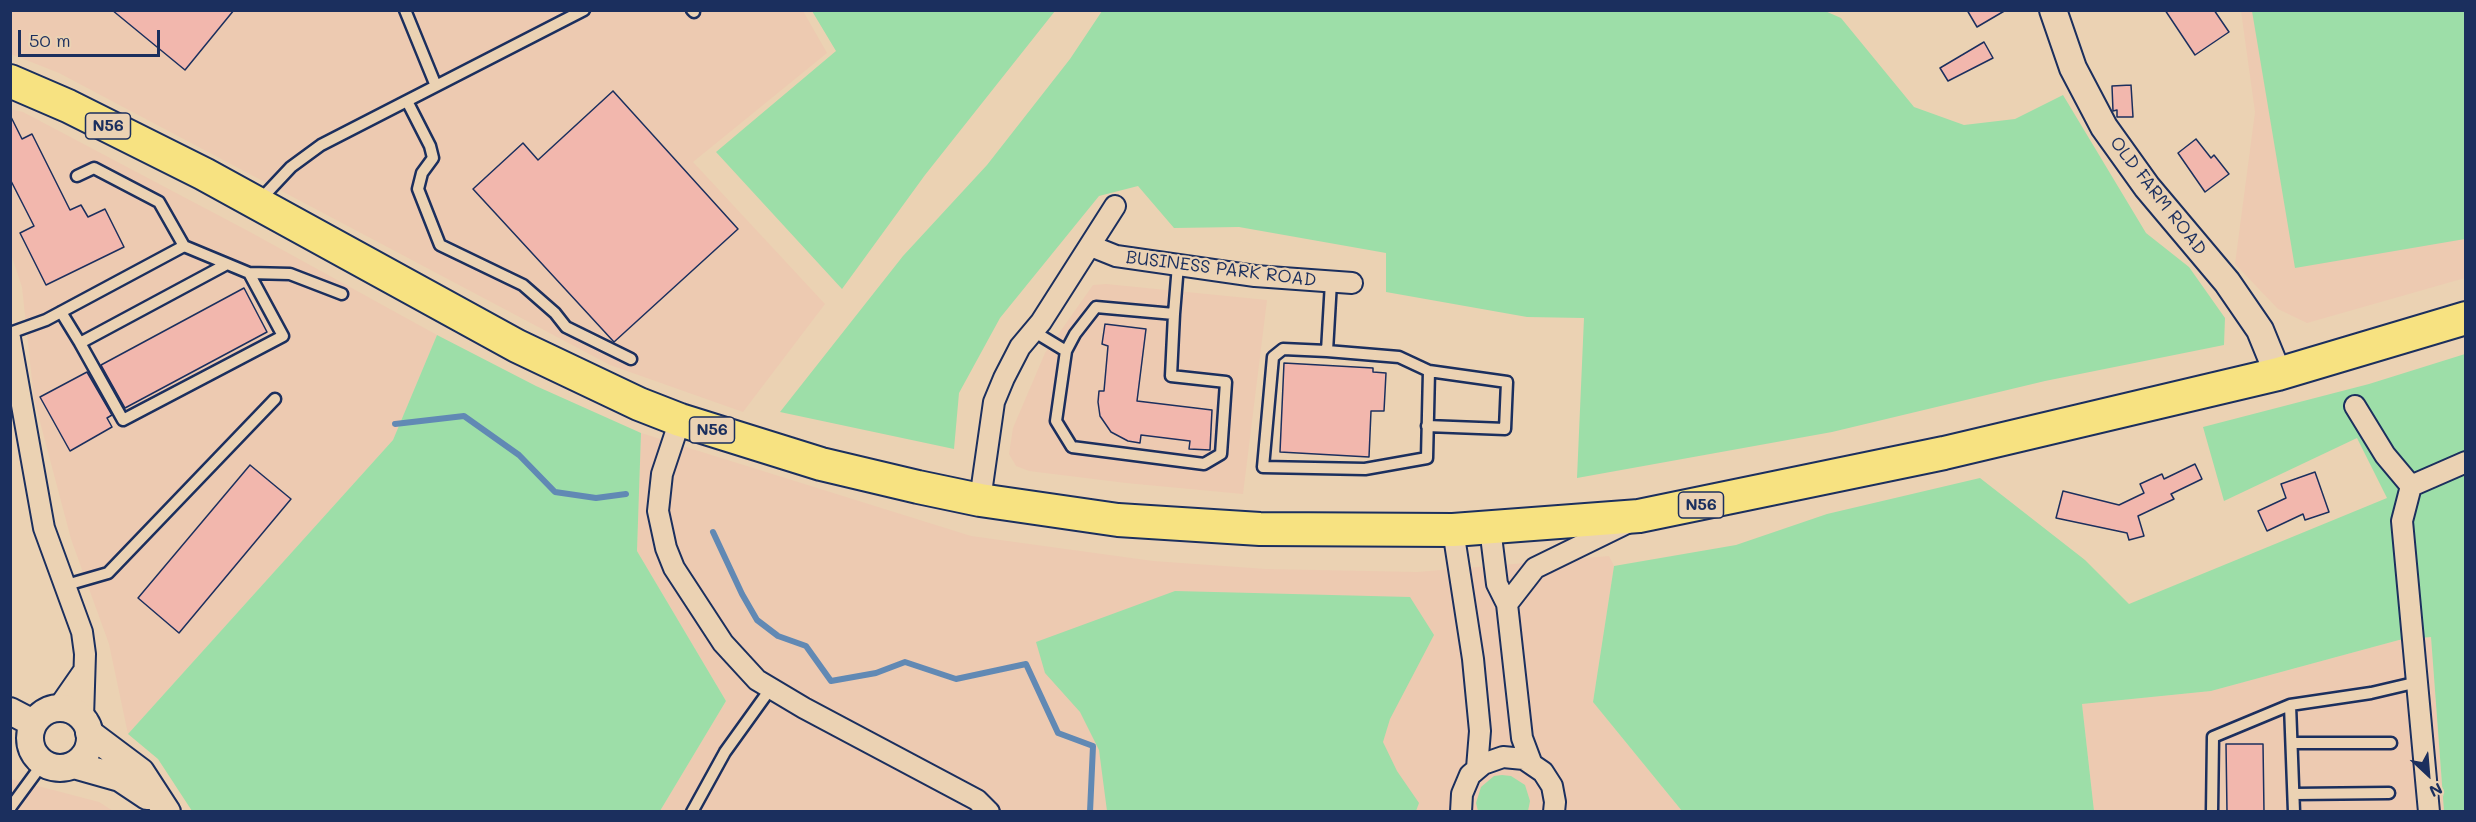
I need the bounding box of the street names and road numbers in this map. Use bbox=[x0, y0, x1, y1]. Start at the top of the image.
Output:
road number: N56 bbox=[86, 113, 130, 139]
street label: OLD FARM ROAD bbox=[2105, 132, 2211, 260]
street label: BUSINESS PARK ROAD bbox=[1125, 247, 1317, 291]
road number: N56 bbox=[690, 417, 734, 443]
road number: N56 bbox=[1678, 492, 1724, 518]

